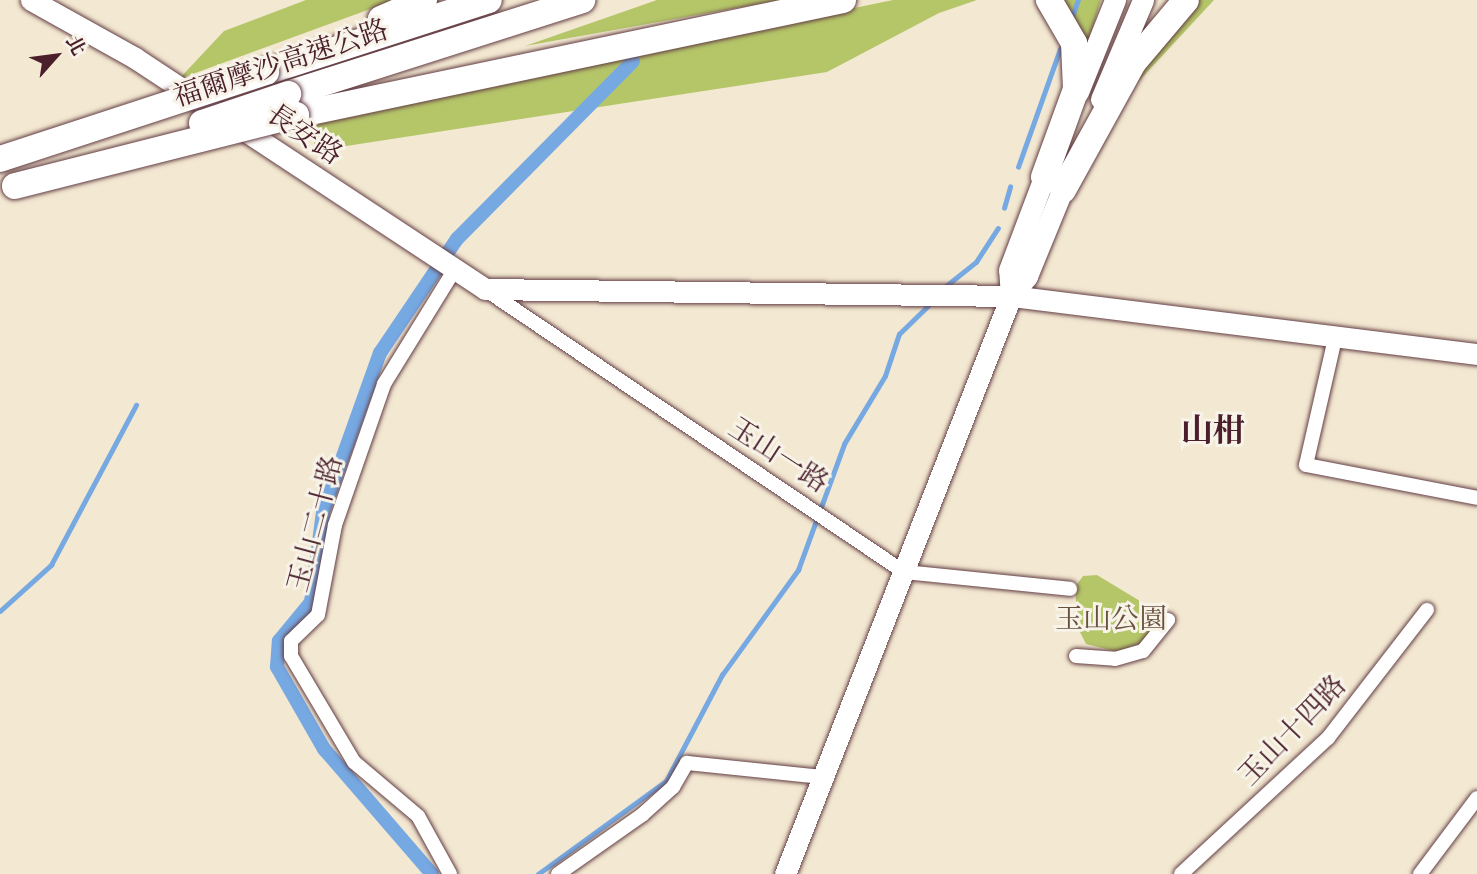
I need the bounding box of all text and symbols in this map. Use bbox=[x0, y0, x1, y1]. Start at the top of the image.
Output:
street label: 福爾摩沙高速公路 bbox=[169, 13, 393, 115]
north arrow bbox=[21, 21, 91, 91]
text: 北 bbox=[60, 32, 90, 60]
street label: 長安路 bbox=[260, 98, 348, 172]
street label: 玉山一路 bbox=[722, 411, 834, 501]
district label: 山柑 bbox=[1181, 413, 1245, 451]
street label: 玉山二十路 bbox=[282, 452, 350, 596]
park label: 玉山公園 bbox=[1055, 603, 1167, 637]
street label: 玉山十四路 bbox=[1232, 669, 1354, 793]

